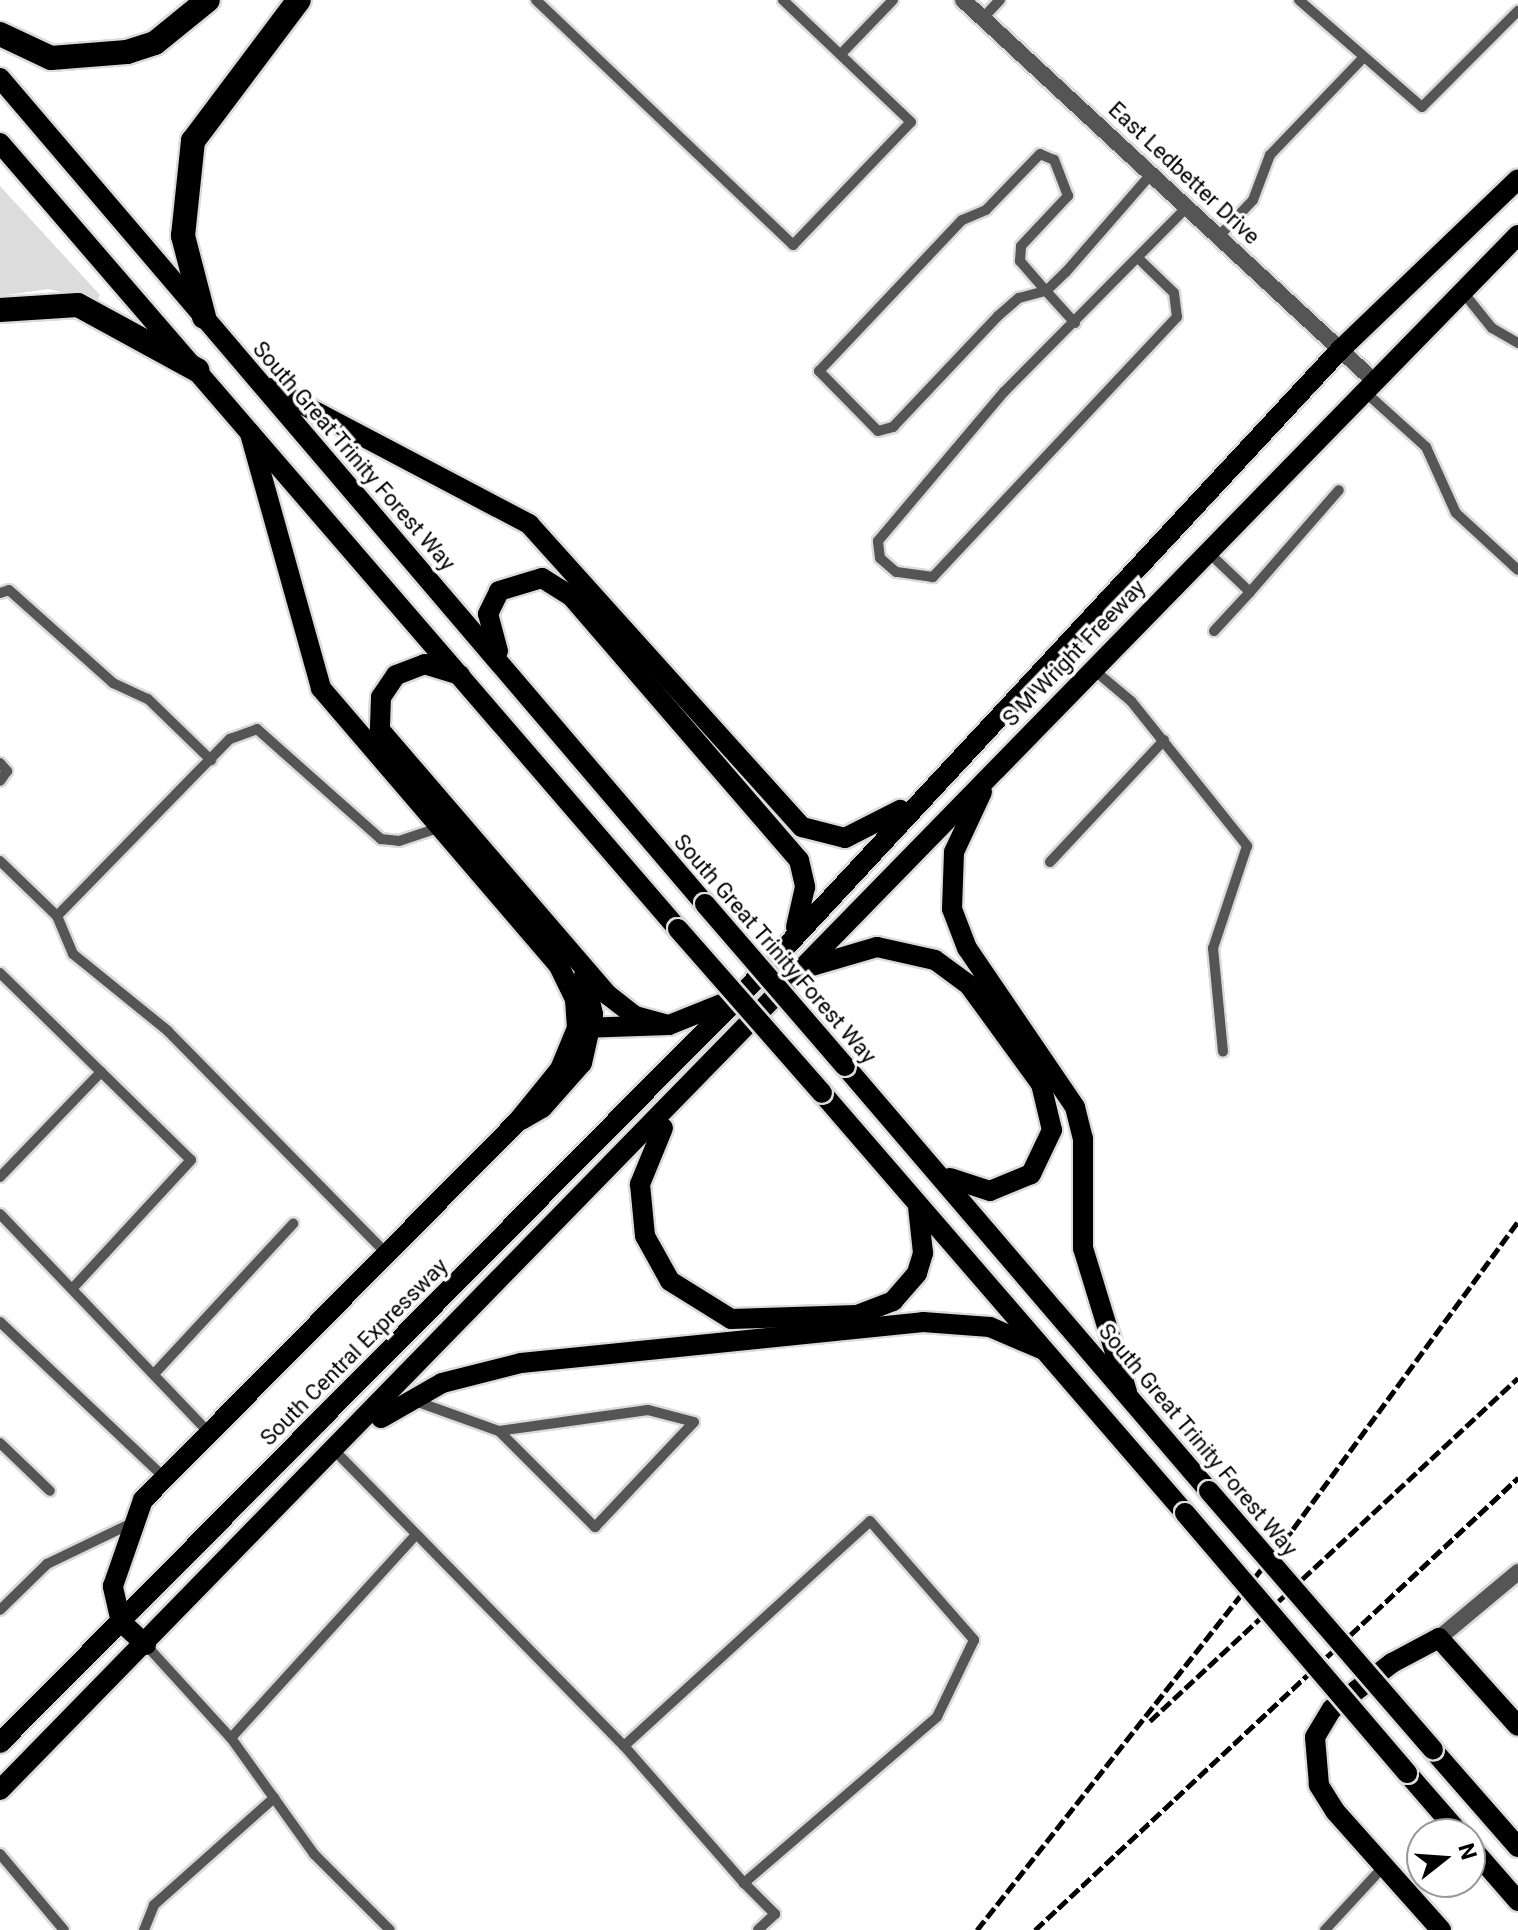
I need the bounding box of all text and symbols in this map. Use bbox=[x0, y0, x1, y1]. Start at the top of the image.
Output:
street label: East Ledbetter Drive bbox=[1103, 96, 1265, 250]
street label: South Great Trinity Forest Way bbox=[247, 336, 461, 576]
street label: S M Wright Freeway bbox=[997, 574, 1151, 732]
street label: South Great Trinity Forest Way bbox=[668, 829, 882, 1069]
street label: South Central Expressway bbox=[255, 1253, 453, 1451]
street label: South Great Trinity Forest Way bbox=[1093, 1318, 1303, 1562]
north arrow bbox=[1406, 1818, 1486, 1898]
text: N bbox=[1453, 1840, 1482, 1863]

